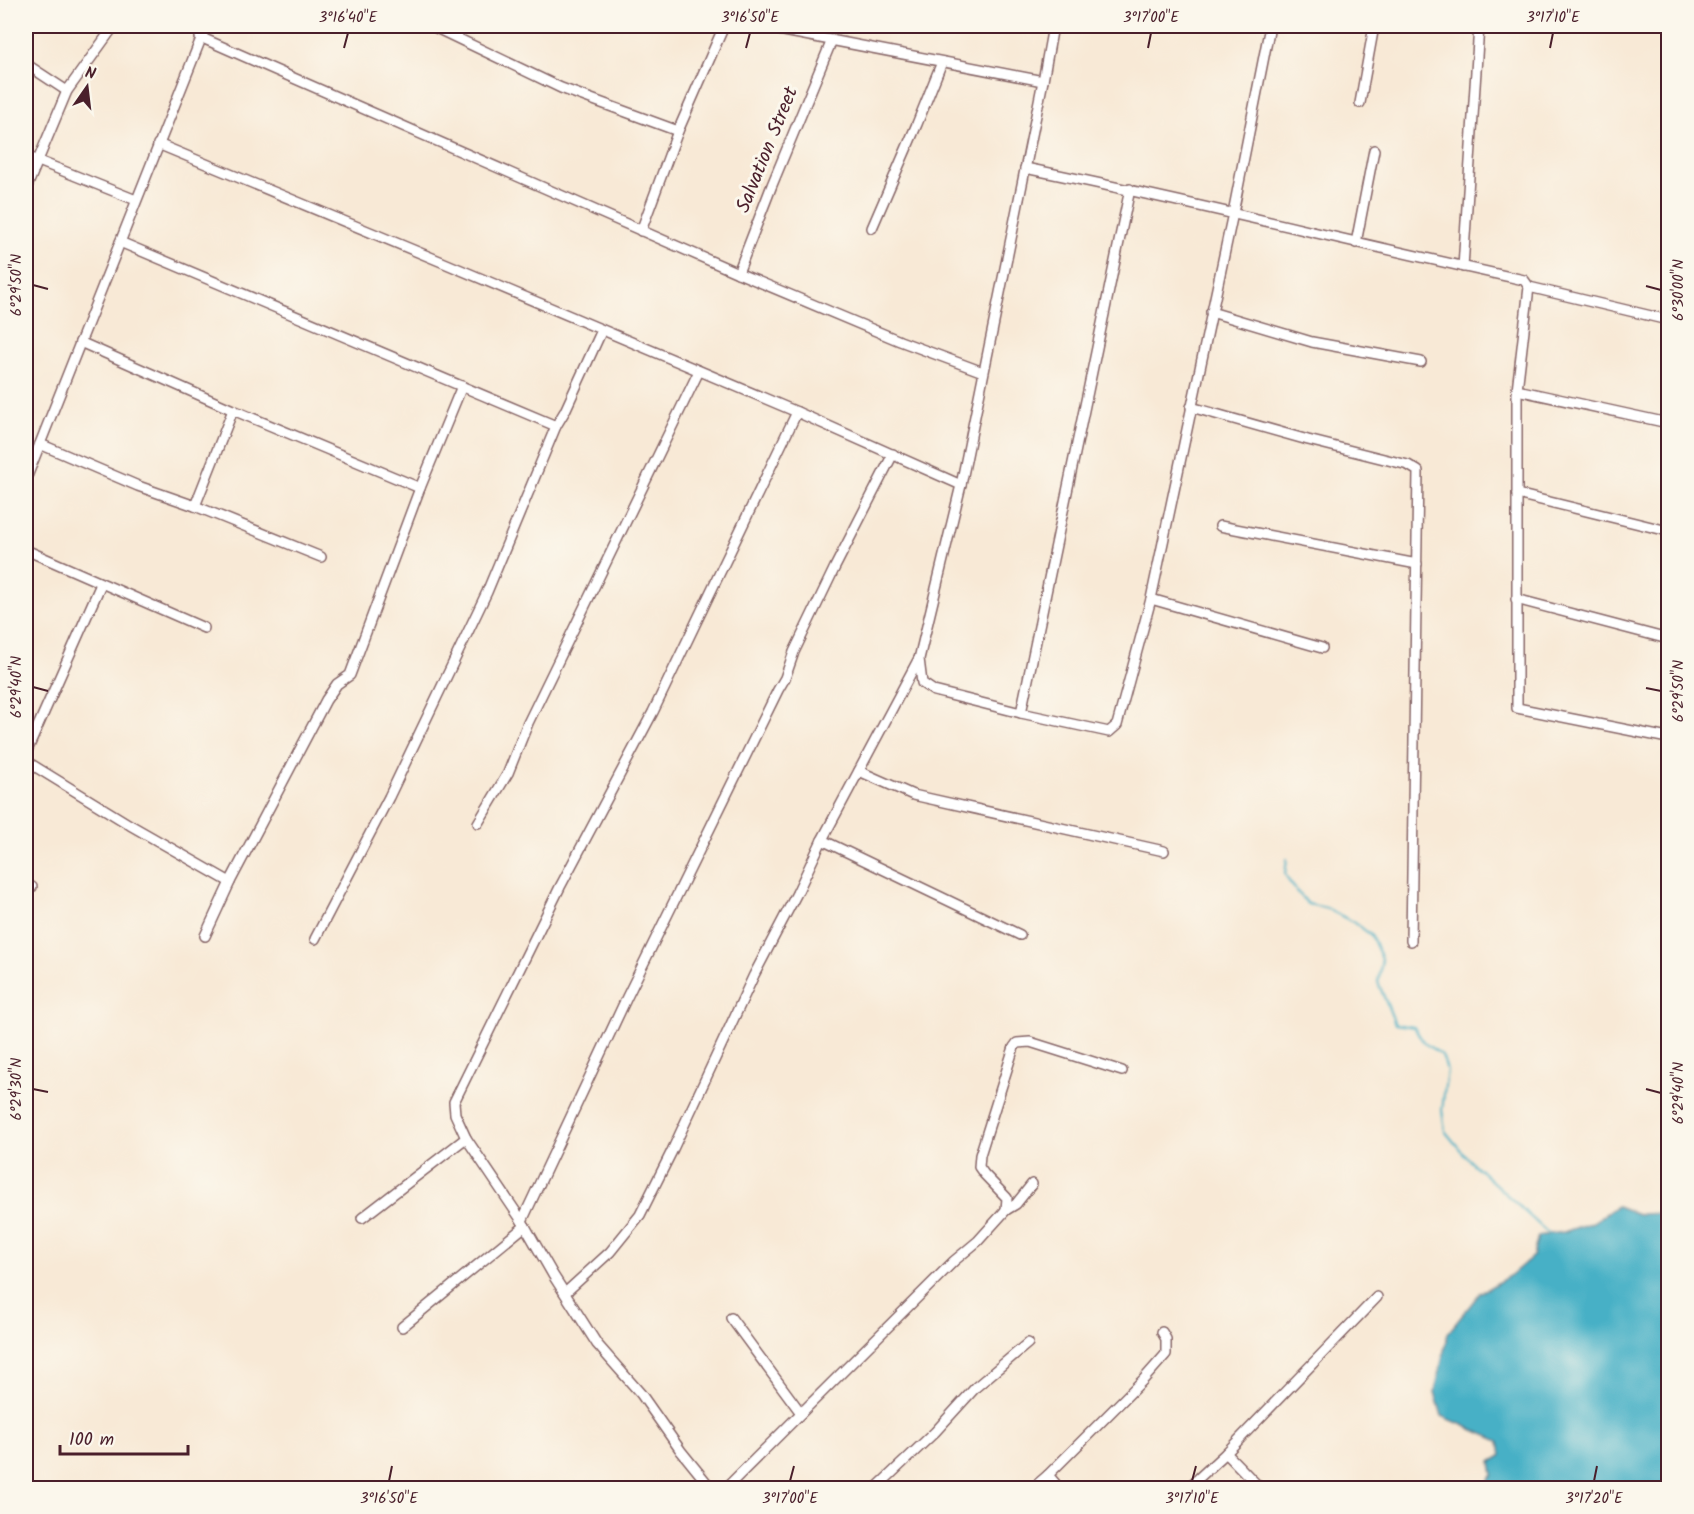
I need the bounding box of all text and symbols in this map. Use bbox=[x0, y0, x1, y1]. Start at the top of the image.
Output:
text: 3°16'40"E bbox=[319, 6, 378, 30]
text: 3°16'50"E bbox=[721, 6, 780, 30]
text: 3°17'00"E bbox=[1123, 6, 1180, 30]
text: 3°17'10"E bbox=[1526, 6, 1581, 30]
north arrow bbox=[57, 57, 117, 117]
text: N bbox=[82, 61, 98, 87]
street label: Salvation Street bbox=[728, 82, 808, 218]
text: 6°29'50"N bbox=[5, 254, 29, 316]
text: 6°30'00"N bbox=[1667, 259, 1691, 321]
text: 6°29'40"N bbox=[5, 656, 29, 718]
text: 6°29'50"N bbox=[1667, 660, 1691, 722]
text: 6°29'30"N bbox=[5, 1058, 29, 1120]
text: 6°29'40"N bbox=[1667, 1062, 1691, 1124]
scale bar bbox=[60, 1418, 188, 1456]
text: 100 m bbox=[69, 1426, 114, 1455]
text: 3°16'50"E bbox=[360, 1487, 419, 1511]
text: 3°17'00"E bbox=[762, 1487, 819, 1511]
text: 3°17'10"E bbox=[1165, 1487, 1220, 1511]
text: 3°17'20"E bbox=[1565, 1487, 1624, 1511]

